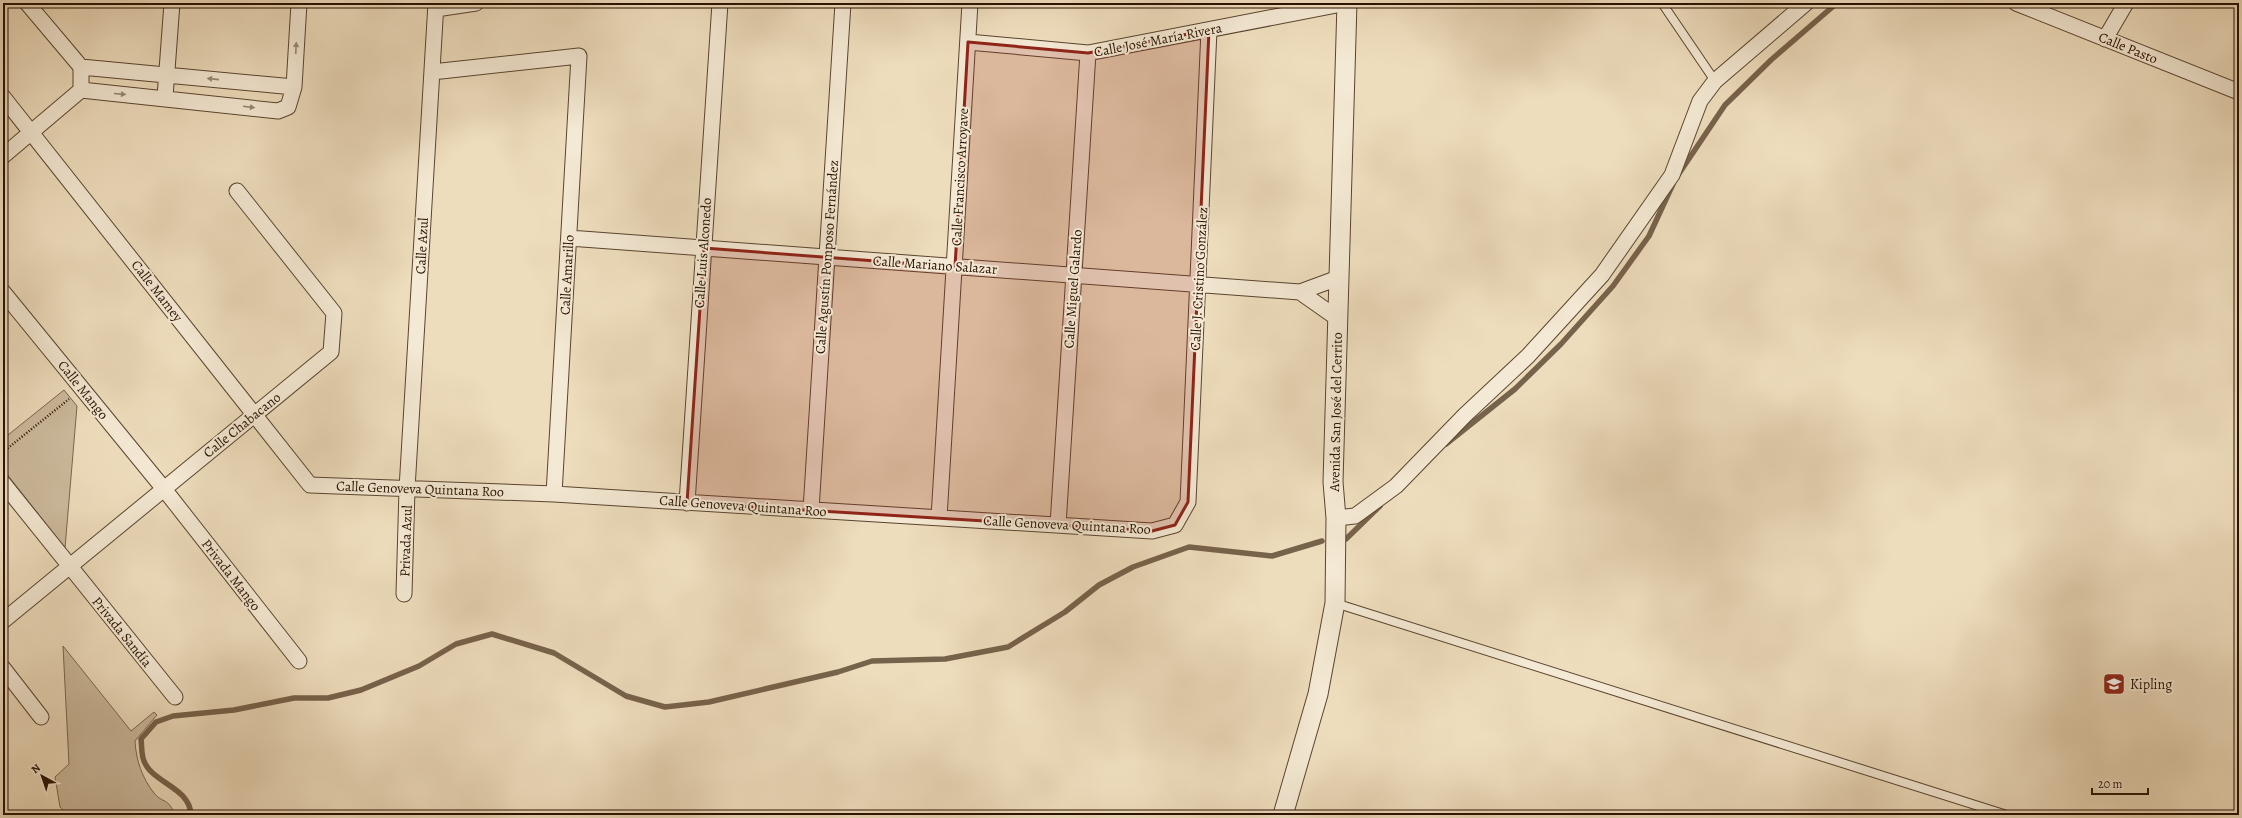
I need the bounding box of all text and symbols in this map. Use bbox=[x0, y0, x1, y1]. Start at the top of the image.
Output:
street label: Calle José María Rivera bbox=[1092, 18, 1224, 62]
street label: Calle Pasto bbox=[2096, 28, 2160, 68]
one-way arrow bbox=[293, 42, 300, 54]
one-way arrow bbox=[207, 76, 220, 82]
one-way arrow bbox=[114, 90, 126, 97]
one-way arrow bbox=[243, 104, 255, 110]
street label: Calle Francisco Arroyave bbox=[947, 107, 973, 247]
street label: Calle Agustín Pomposo Fernández bbox=[811, 159, 843, 355]
street label: Calle Luis Alconedo bbox=[690, 197, 716, 309]
street label: Calle J. Cristino González bbox=[1186, 207, 1212, 351]
street label: Calle Azul bbox=[411, 217, 433, 275]
street label: Calle Miguel Galardo bbox=[1059, 229, 1087, 349]
street label: Calle Amarillo bbox=[555, 234, 579, 316]
street label: Calle Mariano Salazar bbox=[872, 251, 998, 279]
street label: Calle Mamey bbox=[127, 256, 188, 326]
street label: Avenida San José del Cerrito bbox=[1325, 332, 1347, 493]
street label: Calle Mango bbox=[53, 356, 113, 424]
street label: Calle Chabacano bbox=[199, 388, 285, 462]
street label: Calle Genoveva Quintana Roo bbox=[336, 477, 504, 501]
street label: Calle Genoveva Quintana Roo bbox=[659, 491, 827, 521]
street label: Privada Azul bbox=[395, 504, 417, 577]
street label: Calle Genoveva Quintana Roo bbox=[983, 511, 1151, 539]
street label: Privada Mango bbox=[197, 535, 265, 615]
street label: Privada Sandía bbox=[88, 593, 157, 672]
school or university icon: Kipling bbox=[2101, 671, 2127, 697]
place label: Kipling bbox=[2130, 675, 2172, 694]
north arrow bbox=[22, 756, 62, 796]
text: N bbox=[28, 760, 44, 777]
scale bar bbox=[2092, 770, 2148, 796]
text: 20 m bbox=[2098, 776, 2122, 792]

